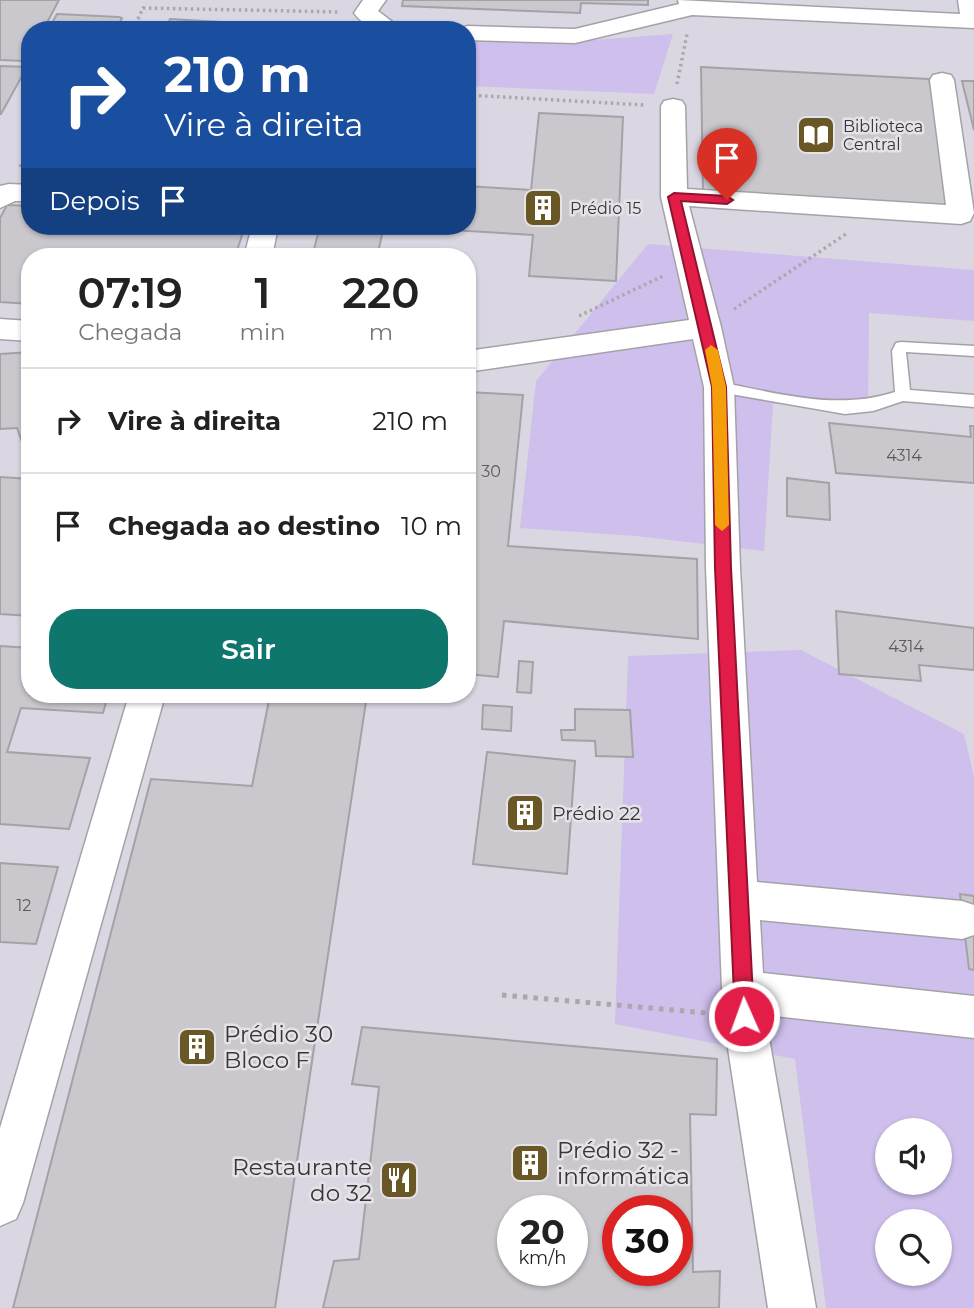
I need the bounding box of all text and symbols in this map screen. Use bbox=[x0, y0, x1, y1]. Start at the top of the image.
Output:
text: 210 m bbox=[164, 45, 311, 104]
icon: right bbox=[49, 49, 140, 140]
text: Vire à direita bbox=[164, 105, 363, 144]
library icon: Biblioteca Central bbox=[795, 114, 837, 156]
place label: Biblioteca Central bbox=[843, 117, 923, 154]
pin bbox=[697, 128, 757, 200]
icon: arrive bbox=[708, 139, 746, 177]
icon: arrive bbox=[154, 182, 192, 220]
text: Depois bbox=[49, 185, 140, 217]
building icon: Prédio 15 bbox=[522, 187, 564, 229]
place label: Prédio 15 bbox=[570, 199, 641, 218]
text: 07:19 bbox=[78, 267, 183, 319]
text: 1 bbox=[255, 267, 271, 319]
text: 220 bbox=[342, 267, 419, 319]
text: Chegada bbox=[78, 318, 182, 346]
text: min bbox=[240, 318, 286, 346]
text: m bbox=[369, 318, 393, 346]
icon: right bbox=[49, 402, 87, 440]
text: Vire à direita bbox=[108, 405, 281, 437]
text: 210 m bbox=[372, 405, 448, 437]
house number: 4314 bbox=[886, 446, 922, 465]
house number: 30 bbox=[481, 462, 501, 481]
icon: arrive bbox=[49, 507, 87, 545]
text: Chegada ao destino bbox=[108, 510, 380, 542]
text: 10 m bbox=[401, 510, 462, 542]
button: Sair bbox=[49, 609, 448, 689]
house number: 4314 bbox=[888, 637, 924, 656]
building icon: Prédio 22 bbox=[504, 792, 546, 834]
place label: Prédio 22 bbox=[552, 802, 641, 825]
house number: 12 bbox=[17, 896, 31, 915]
position arrow bbox=[707, 979, 781, 1053]
place label: Prédio 30 Bloco F bbox=[224, 1020, 333, 1074]
building icon: Prédio 30 Bloco F bbox=[176, 1026, 218, 1068]
map controls bbox=[875, 1118, 952, 1286]
button: sound bbox=[875, 1118, 952, 1195]
place label: Prédio 32 - informática bbox=[557, 1136, 690, 1190]
building icon: Prédio 32 - informática bbox=[509, 1142, 551, 1184]
place label: Restaurante do 32 bbox=[232, 1153, 372, 1207]
restaurant icon: Restaurante do 32 bbox=[378, 1159, 420, 1201]
speed limit sign: 30 bbox=[602, 1195, 693, 1286]
button: search bbox=[875, 1209, 952, 1286]
text: 20 bbox=[520, 1210, 565, 1253]
text: km/h bbox=[518, 1247, 567, 1269]

